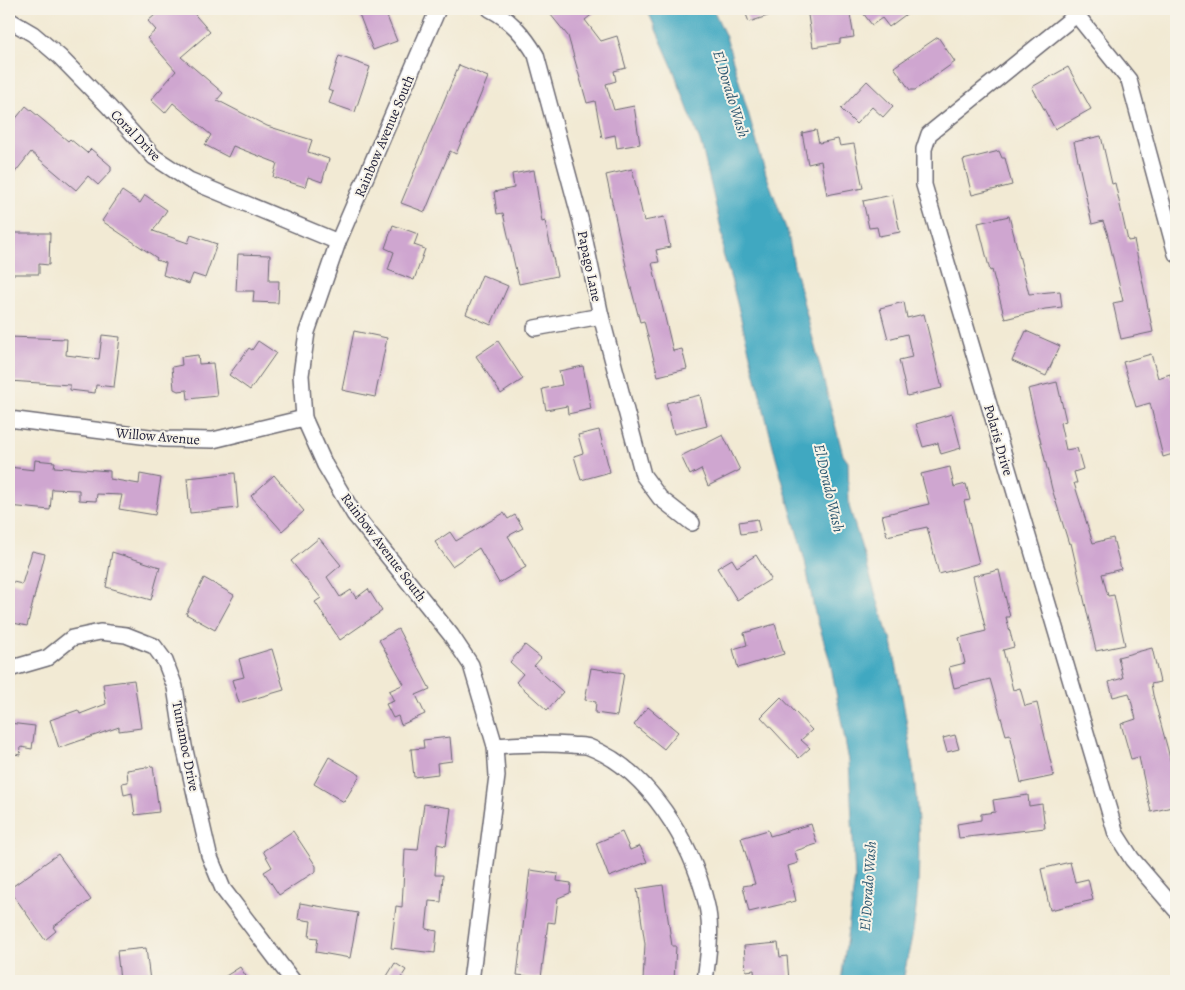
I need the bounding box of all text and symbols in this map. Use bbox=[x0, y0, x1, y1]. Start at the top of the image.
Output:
water label: El Dorado Wash bbox=[708, 48, 754, 140]
street label: Rainbow Avenue South bbox=[350, 72, 419, 200]
street label: Coral Drive bbox=[106, 105, 165, 165]
street label: Papago Lane bbox=[573, 229, 606, 303]
street label: Polaris Drive bbox=[979, 402, 1018, 478]
street label: Willow Avenue bbox=[114, 423, 201, 450]
water label: El Dorado Wash bbox=[809, 442, 849, 534]
street label: Rainbow Avenue South bbox=[337, 489, 431, 606]
street label: Tumamoc Drive bbox=[167, 699, 204, 793]
water label: El Dorado Wash bbox=[855, 840, 881, 932]

